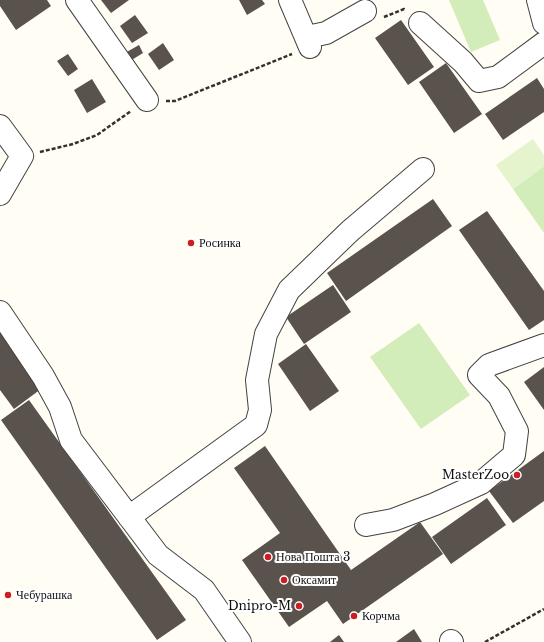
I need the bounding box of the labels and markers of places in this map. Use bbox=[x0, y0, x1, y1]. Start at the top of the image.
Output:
place label: Росинка bbox=[199, 235, 241, 250]
marker: Росинка bbox=[186, 238, 196, 248]
place label: MasterZoo bbox=[442, 467, 509, 482]
marker: MasterZoo bbox=[512, 470, 522, 480]
place label: Нова Пошта 3 bbox=[276, 549, 350, 564]
marker: Нова Пошта 3 bbox=[263, 552, 273, 562]
place label: Оксамит bbox=[292, 572, 337, 587]
marker: Оксамит bbox=[279, 575, 289, 585]
place label: Чебурашка bbox=[16, 587, 73, 602]
marker: Чебурашка bbox=[3, 590, 13, 600]
place label: Dnipro-M bbox=[228, 598, 291, 613]
marker: Dnipro-M bbox=[294, 601, 304, 611]
place label: Корчма bbox=[362, 608, 401, 623]
marker: Корчма bbox=[349, 611, 359, 621]

